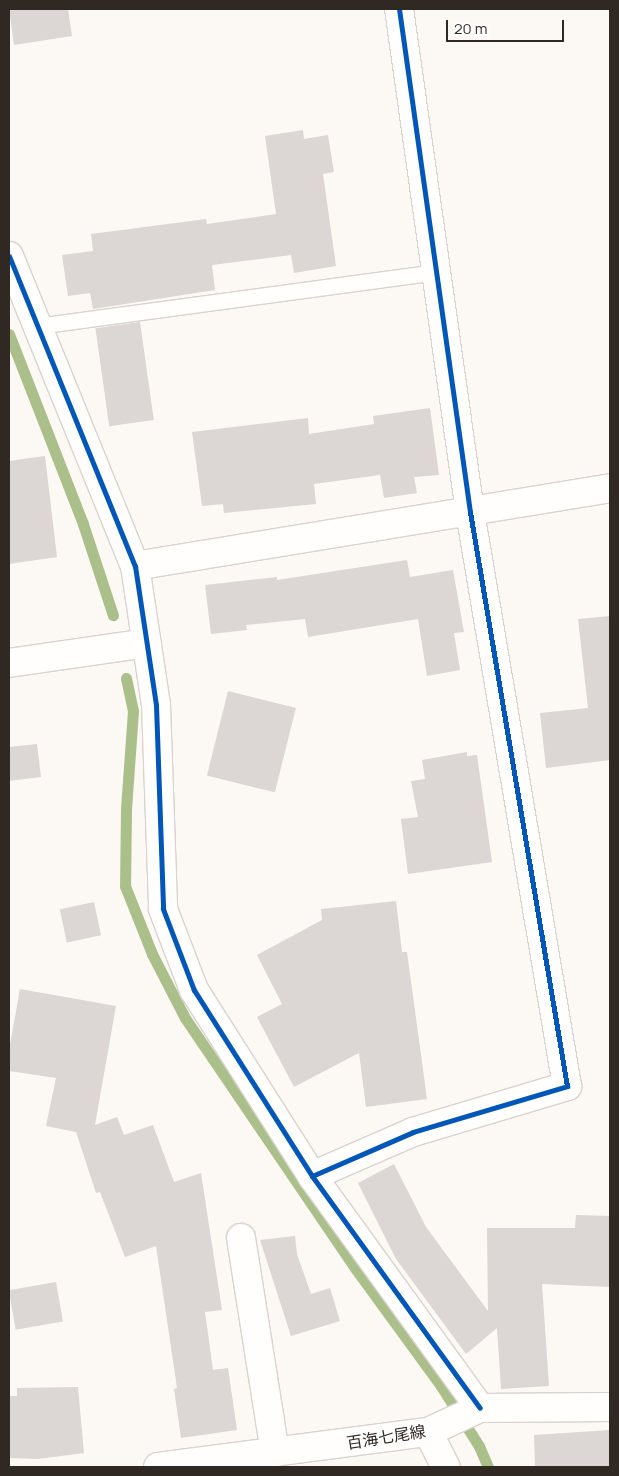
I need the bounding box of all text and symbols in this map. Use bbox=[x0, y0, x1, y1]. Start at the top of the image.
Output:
scale bar bbox=[449, 10, 566, 42]
text: 20 m bbox=[454, 18, 487, 39]
street label: 百海七尾線 bbox=[345, 1421, 427, 1453]

